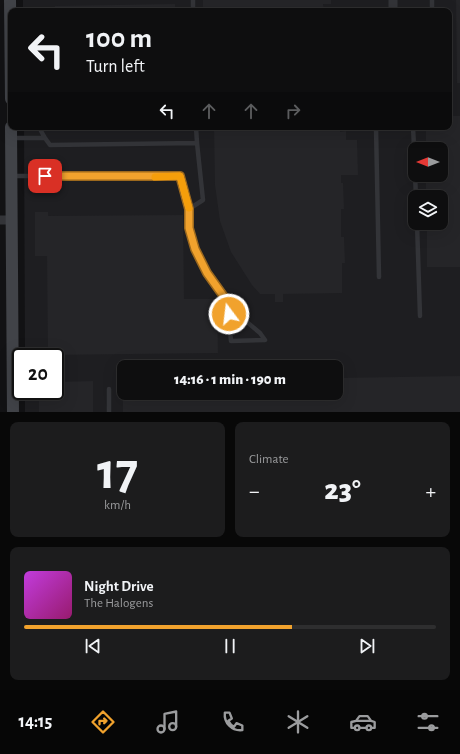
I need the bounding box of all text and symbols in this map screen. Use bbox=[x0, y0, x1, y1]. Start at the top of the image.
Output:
icon: left bbox=[20, 24, 72, 76]
text: 100 m bbox=[86, 25, 152, 53]
text: Turn left bbox=[86, 58, 145, 76]
icon: left bbox=[156, 100, 178, 122]
icon: ahead bbox=[198, 100, 220, 122]
icon: ahead bbox=[240, 100, 262, 122]
icon: right bbox=[282, 100, 304, 122]
north arrow bbox=[408, 142, 448, 182]
map controls bbox=[408, 142, 448, 230]
pin bbox=[28, 159, 62, 193]
icon: arrive bbox=[34, 165, 56, 187]
button: layers bbox=[408, 190, 448, 230]
position arrow bbox=[208, 293, 250, 335]
speed limit sign: 20 bbox=[12, 348, 64, 400]
text: 14:16 · 1 min · 190 m bbox=[174, 372, 286, 387]
text: 17 bbox=[97, 446, 138, 498]
text: Climate bbox=[249, 453, 288, 466]
text: 23° bbox=[324, 475, 361, 505]
text: − bbox=[249, 480, 260, 502]
text: + bbox=[425, 480, 436, 502]
text: km/h bbox=[104, 499, 131, 512]
text: Night Drive bbox=[84, 579, 154, 594]
text: The Halogens bbox=[84, 597, 153, 610]
icon: previous bbox=[82, 635, 104, 657]
icon: pause bbox=[219, 635, 241, 657]
icon: next bbox=[356, 635, 378, 657]
icon: directions bbox=[89, 708, 117, 736]
icon: music bbox=[154, 708, 182, 736]
icon: phone bbox=[219, 708, 247, 736]
icon: climate bbox=[284, 708, 312, 736]
icon: car bbox=[349, 708, 377, 736]
icon: filters bbox=[414, 708, 442, 736]
text: 14:15 bbox=[18, 713, 52, 731]

